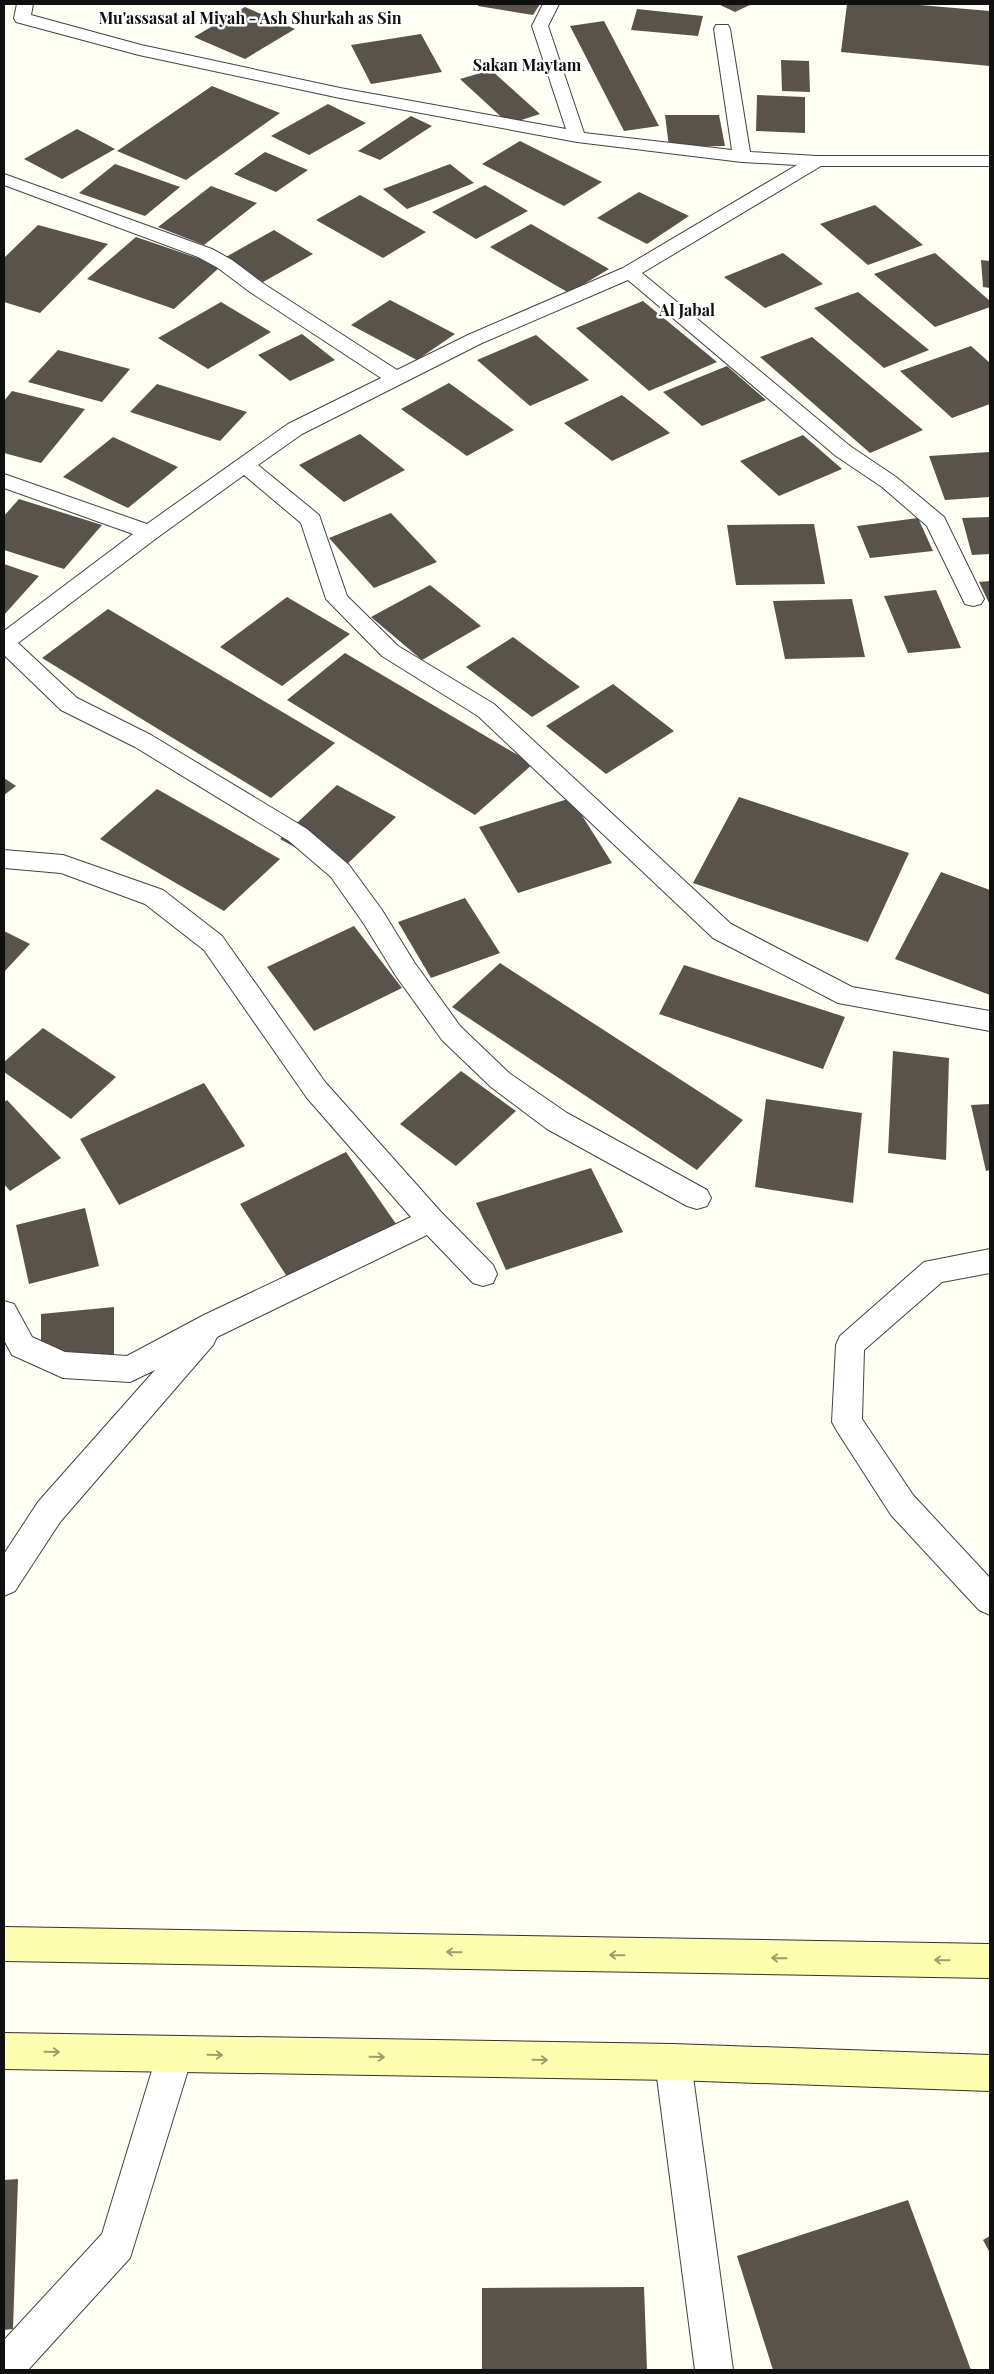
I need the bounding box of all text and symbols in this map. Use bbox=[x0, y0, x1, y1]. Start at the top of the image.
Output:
district label: Mu'assasat al Miyah - Ash Shurkah as Sin bbox=[98, 7, 402, 28]
district label: Sakan Maytam bbox=[473, 54, 582, 75]
district label: Al Jabal bbox=[658, 299, 715, 320]
one-way arrow bbox=[446, 1947, 462, 1957]
one-way arrow bbox=[609, 1950, 625, 1960]
one-way arrow bbox=[771, 1953, 787, 1962]
one-way arrow bbox=[934, 1956, 950, 1965]
one-way arrow bbox=[44, 2047, 60, 2057]
one-way arrow bbox=[206, 2050, 223, 2060]
one-way arrow bbox=[369, 2053, 385, 2062]
one-way arrow bbox=[532, 2055, 548, 2065]

